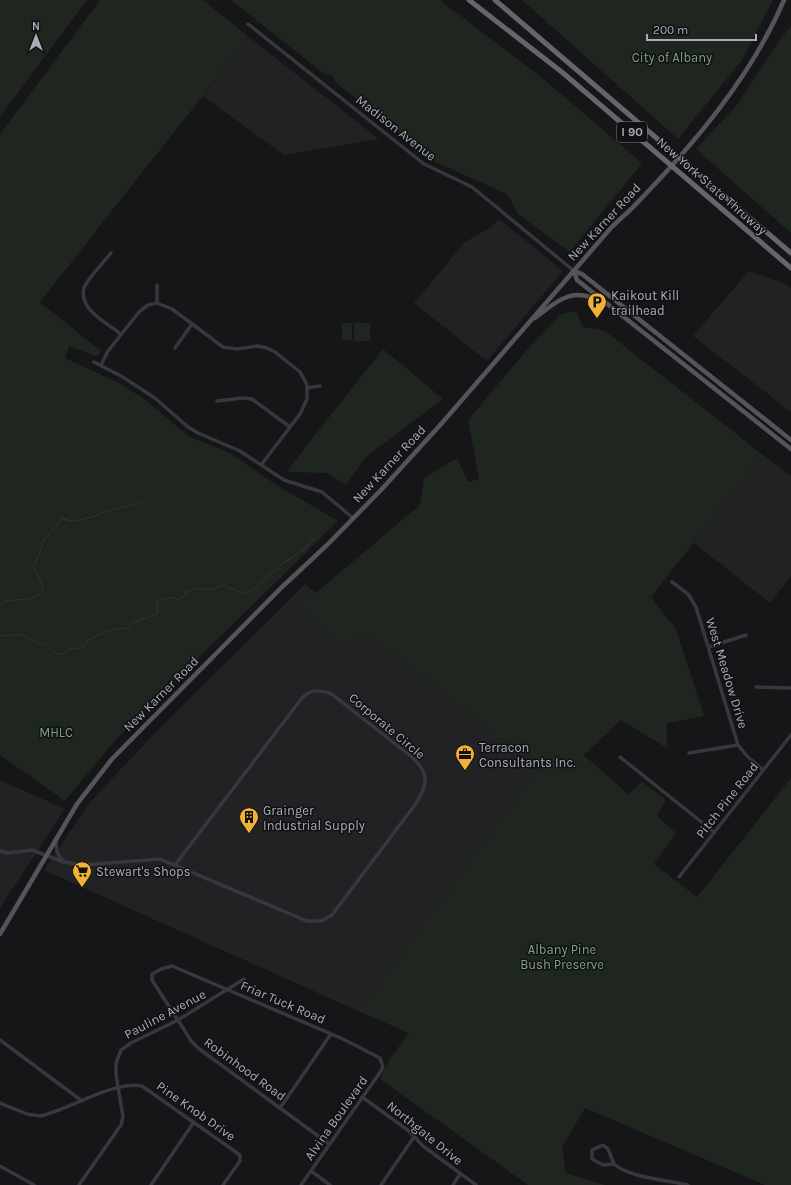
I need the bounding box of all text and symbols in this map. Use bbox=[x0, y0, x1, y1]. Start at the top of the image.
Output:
north arrow bbox=[16, 16, 56, 56]
scale bar bbox=[647, 16, 756, 42]
text: N bbox=[32, 20, 40, 33]
text: 200 m bbox=[653, 23, 688, 37]
park label: City of Albany bbox=[632, 50, 712, 65]
street label: Madison Avenue bbox=[353, 92, 439, 164]
road number: I 90 bbox=[617, 122, 647, 142]
street label: New York State Thruway bbox=[654, 134, 770, 238]
street label: New Karner Road bbox=[564, 180, 644, 264]
place label: Kaikout Kill trailhead bbox=[611, 288, 679, 318]
parking icon: Kaikout Kill trailhead bbox=[586, 291, 608, 319]
street label: New Karner Road bbox=[349, 422, 429, 506]
street label: West Meadow Drive bbox=[703, 616, 751, 731]
street label: New Karner Road bbox=[120, 653, 202, 735]
street label: Corporate Circle bbox=[346, 690, 428, 762]
park label: MHLC bbox=[39, 725, 73, 740]
place label: Terracon Consultants Inc. bbox=[479, 740, 575, 770]
office icon: Terracon Consultants Inc. bbox=[454, 743, 476, 771]
street label: Pitch Pine Road bbox=[693, 759, 761, 841]
place label: Grainger Industrial Supply bbox=[263, 803, 365, 833]
building icon: Grainger Industrial Supply bbox=[238, 806, 260, 834]
supermarket icon: Stewart's Shops bbox=[71, 860, 93, 888]
place label: Stewart's Shops bbox=[96, 864, 191, 879]
park label: Albany Pine Bush Preserve bbox=[520, 942, 604, 972]
street label: Friar Tuck Road bbox=[238, 977, 328, 1027]
street label: Pauline Avenue bbox=[122, 986, 209, 1042]
street label: Robinhood Road bbox=[201, 1034, 289, 1104]
street label: Alvina Boulevard bbox=[301, 1073, 371, 1163]
street label: Pine Knob Drive bbox=[154, 1078, 239, 1144]
street label: Northgate Drive bbox=[384, 1098, 466, 1168]

